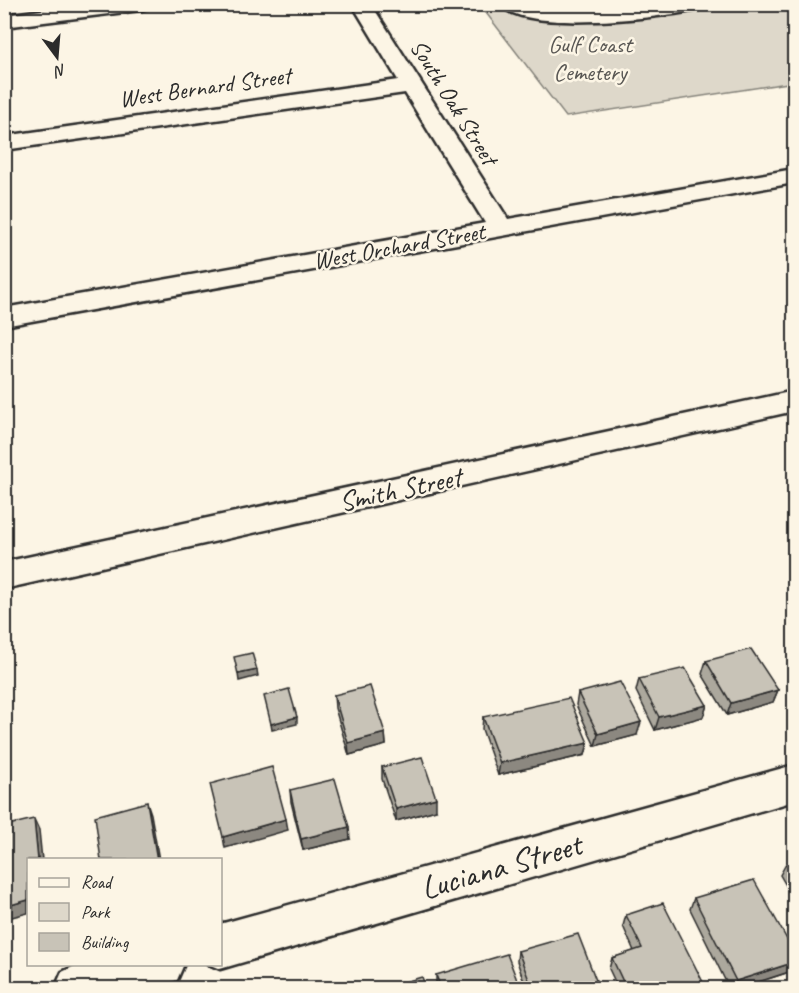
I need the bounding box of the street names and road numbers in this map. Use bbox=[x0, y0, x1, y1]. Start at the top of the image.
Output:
street label: South Oak Street bbox=[404, 34, 506, 173]
street label: West Bernard Street bbox=[117, 60, 296, 114]
street label: West Orchard Street bbox=[311, 216, 489, 276]
street label: Smith Street bbox=[336, 458, 468, 519]
street label: Luciana Street bbox=[416, 822, 589, 909]

